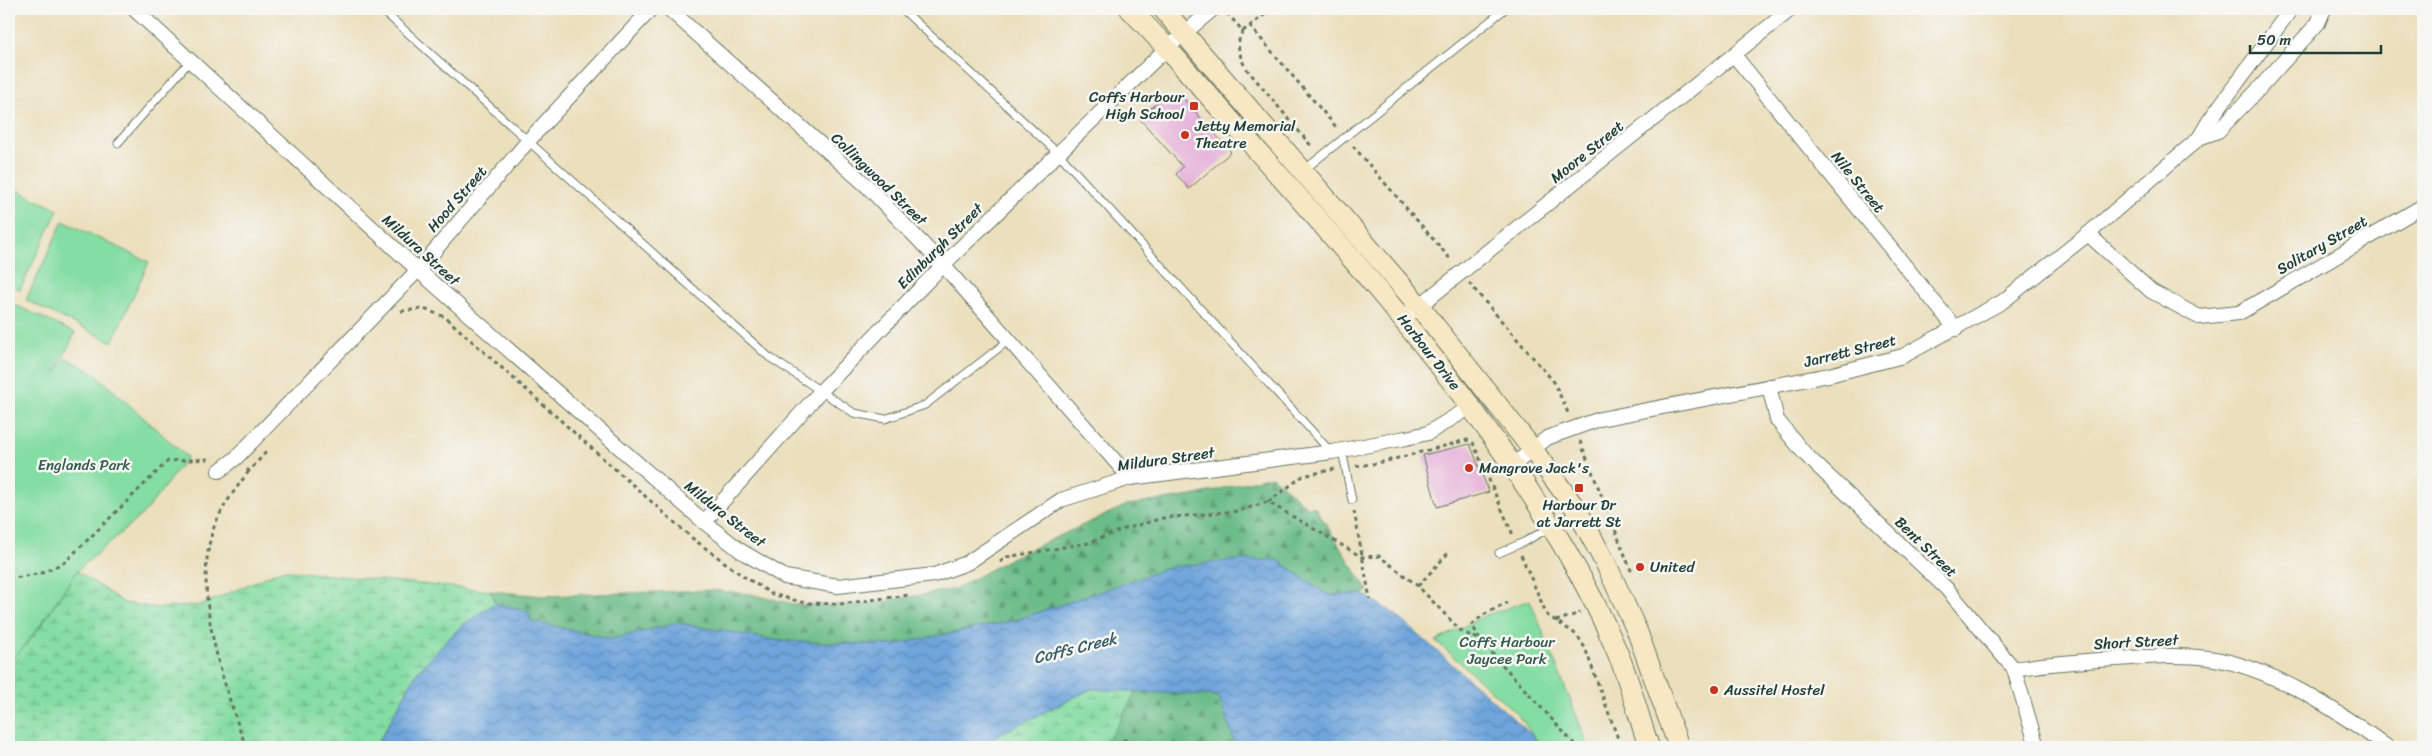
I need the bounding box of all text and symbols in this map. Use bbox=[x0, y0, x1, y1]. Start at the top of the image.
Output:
scale bar bbox=[2250, 22, 2381, 54]
text: 50 m bbox=[2257, 27, 2292, 53]
place label: Coffs Harbour High School bbox=[1089, 84, 1185, 127]
marker: Coffs Harbour High School bbox=[1188, 100, 1200, 112]
place label: Jetty Memorial Theatre bbox=[1194, 113, 1296, 156]
street label: Moore Street bbox=[1544, 114, 1630, 190]
street label: Collingwood Street bbox=[825, 126, 934, 233]
marker: Jetty Memorial Theatre bbox=[1179, 129, 1191, 141]
street label: Nile Street bbox=[1825, 145, 1892, 219]
street label: Hood Street bbox=[421, 159, 494, 238]
street label: Edinburgh Street bbox=[891, 196, 990, 295]
street label: Mildura Street bbox=[376, 208, 467, 293]
street label: Solitary Street bbox=[2272, 208, 2373, 282]
street label: Harbour Drive bbox=[1390, 308, 1468, 396]
street label: Jarrett Street bbox=[1800, 327, 1899, 375]
street label: Mildura Street bbox=[1116, 439, 1217, 479]
park label: Englands Park bbox=[38, 452, 130, 478]
place label: Mangrove Jack's bbox=[1479, 455, 1589, 481]
marker: Mangrove Jack's bbox=[1463, 462, 1475, 474]
street label: Mildura Street bbox=[678, 474, 772, 555]
marker: Harbour Dr at Jarrett St bbox=[1573, 482, 1585, 494]
place label: Harbour Dr at Jarrett St bbox=[1537, 492, 1622, 535]
street label: Bent Street bbox=[1888, 510, 1964, 584]
place label: United bbox=[1650, 554, 1695, 580]
marker: United bbox=[1634, 561, 1646, 573]
water label: Coffs Creek bbox=[1030, 623, 1121, 672]
street label: Short Street bbox=[2093, 627, 2180, 657]
park label: Coffs Harbour Jaycee Park bbox=[1460, 629, 1555, 672]
place label: Aussitel Hostel bbox=[1723, 677, 1825, 703]
marker: Aussitel Hostel bbox=[1708, 684, 1720, 696]

